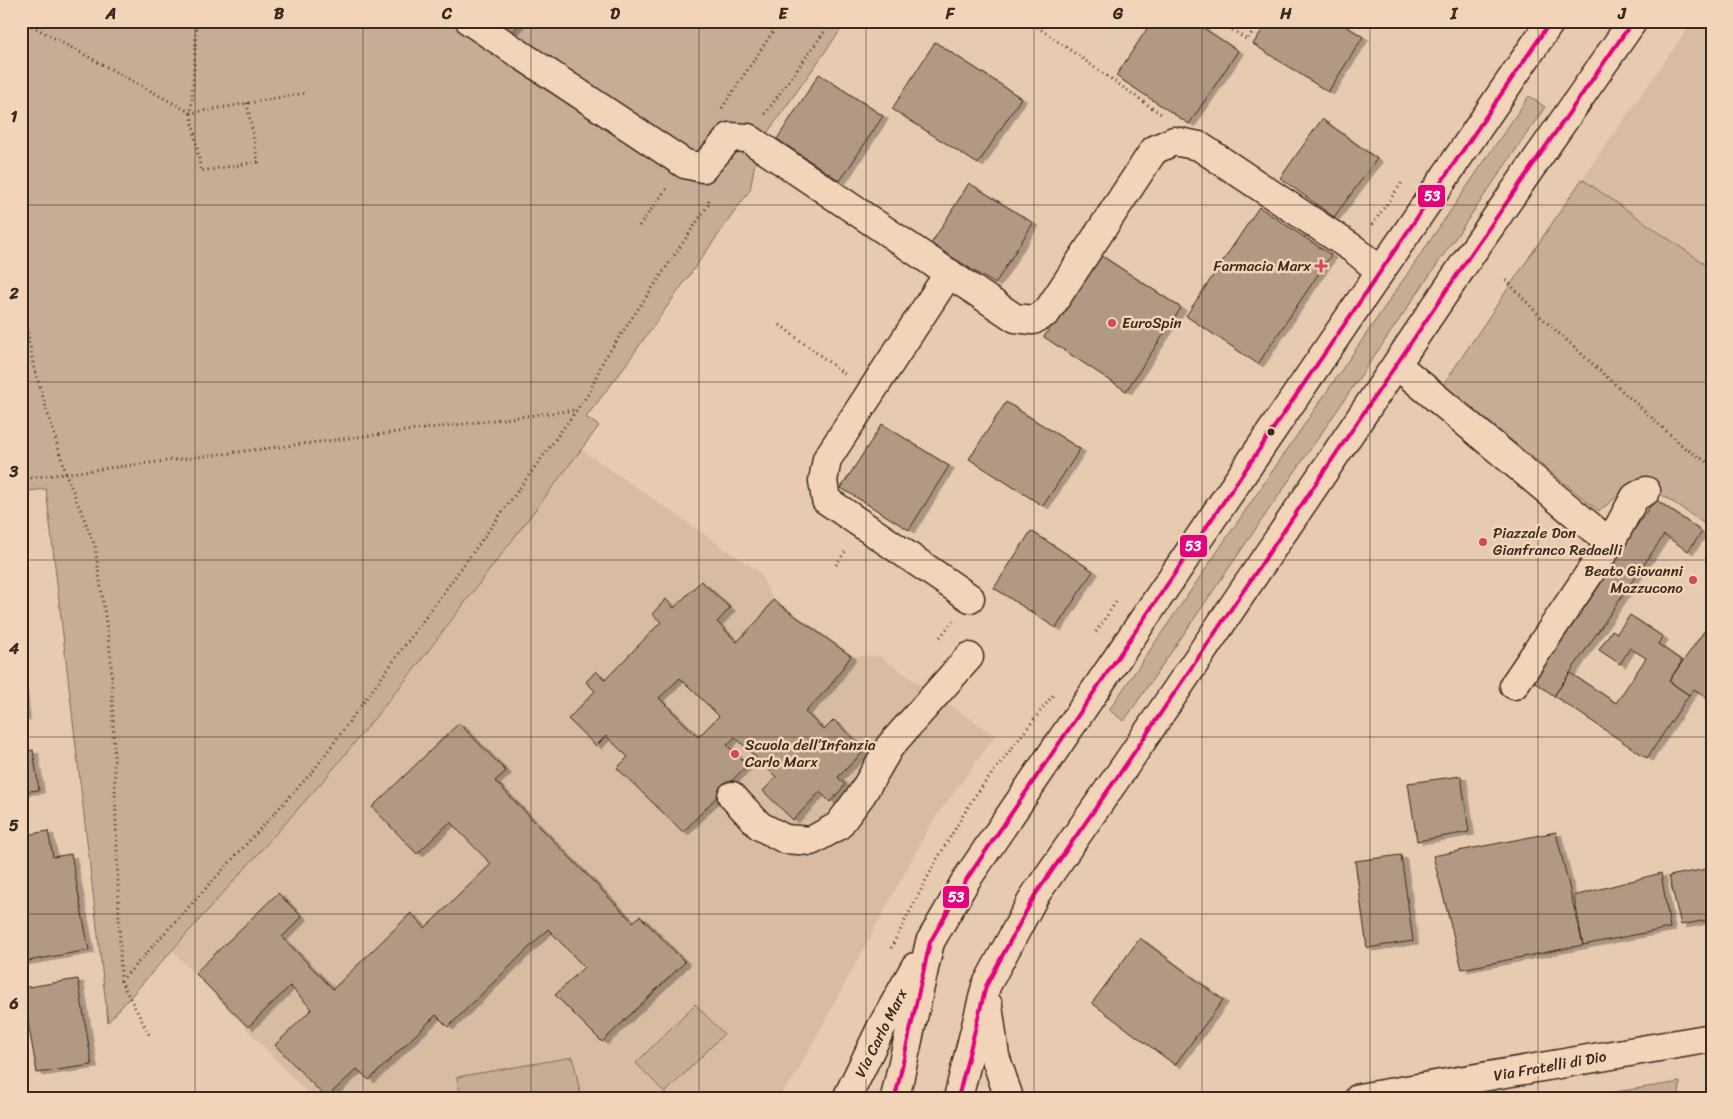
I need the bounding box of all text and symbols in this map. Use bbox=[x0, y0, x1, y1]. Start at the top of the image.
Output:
text: A bbox=[105, 0, 116, 28]
text: B bbox=[274, 0, 285, 28]
text: C bbox=[441, 0, 453, 28]
text: D bbox=[610, 0, 620, 28]
text: E bbox=[779, 0, 789, 28]
text: F bbox=[945, 0, 956, 28]
text: G bbox=[1112, 0, 1124, 28]
text: H bbox=[1279, 0, 1292, 28]
text: I bbox=[1450, 0, 1459, 28]
text: J bbox=[1617, 0, 1627, 28]
text: 1 bbox=[11, 102, 18, 131]
line badge: 53 bbox=[1417, 184, 1446, 208]
text: 53 bbox=[1424, 184, 1440, 209]
place label: Farmacia Marx bbox=[1213, 253, 1311, 279]
marker: Farmacia Marx bbox=[1315, 260, 1327, 272]
text: 2 bbox=[8, 279, 19, 308]
place label: EuroSpin bbox=[1122, 310, 1182, 336]
marker: EuroSpin bbox=[1106, 317, 1118, 329]
unlabelled marker bbox=[1266, 427, 1276, 437]
text: 3 bbox=[9, 457, 19, 486]
place label: Piazzale Don Gianfranco Redaelli bbox=[1493, 520, 1623, 563]
line badge: 53 bbox=[1179, 534, 1208, 558]
text: 53 bbox=[1185, 534, 1201, 559]
marker: Piazzale Don Gianfranco Redaelli bbox=[1477, 536, 1489, 548]
place label: Beato Giovanni Mazzucono bbox=[1584, 558, 1684, 601]
marker: Beato Giovanni Mazzucono bbox=[1687, 574, 1699, 586]
text: 4 bbox=[8, 634, 19, 663]
place label: Scuola dell’Infanzia Carlo Marx bbox=[745, 732, 876, 775]
marker: Scuola dell’Infanzia Carlo Marx bbox=[729, 748, 741, 760]
text: 5 bbox=[9, 811, 19, 840]
line badge: 53 bbox=[942, 885, 970, 909]
text: 53 bbox=[948, 885, 964, 910]
street label: Via Carlo Marx bbox=[847, 984, 915, 1082]
text: 6 bbox=[8, 989, 19, 1018]
street label: Via Fratelli di Dio bbox=[1492, 1043, 1609, 1089]

